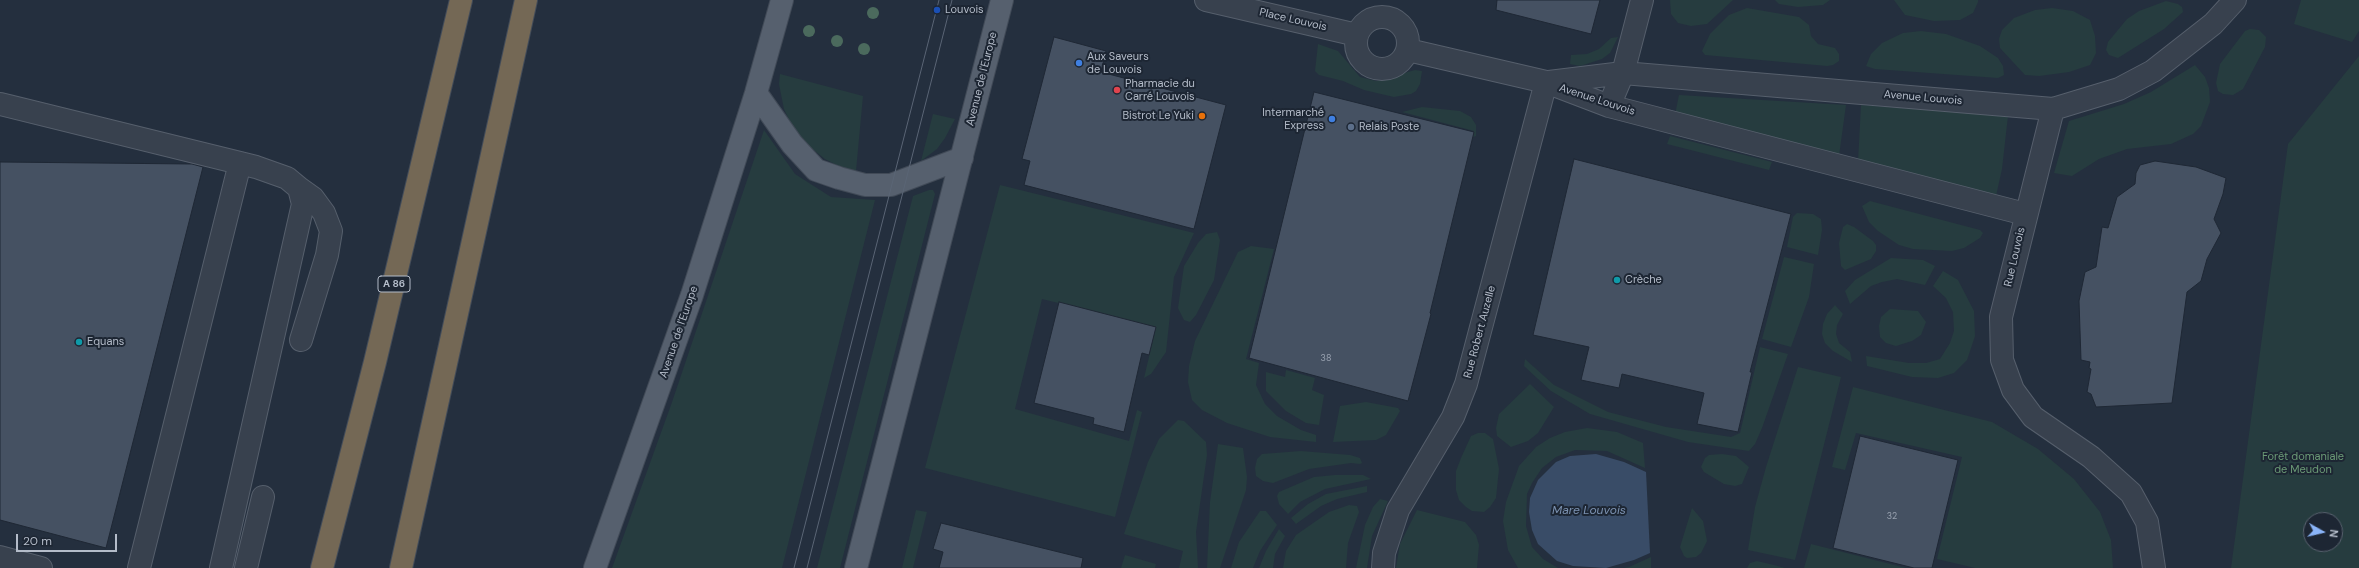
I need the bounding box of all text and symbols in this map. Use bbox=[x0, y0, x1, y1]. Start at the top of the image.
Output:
place label: Louvois bbox=[945, 3, 984, 17]
marker: Louvois bbox=[932, 5, 942, 15]
street label: Place Louvois bbox=[1258, 6, 1328, 34]
street label: Avenue de l'Europe bbox=[964, 31, 1000, 127]
place label: Aux Saveurs de Louvois bbox=[1087, 50, 1149, 76]
marker: Aux Saveurs de Louvois bbox=[1074, 58, 1084, 68]
place label: Pharmacie du Carré Louvois bbox=[1125, 77, 1195, 103]
street label: Avenue Louvois bbox=[1557, 82, 1637, 118]
marker: Pharmacie du Carré Louvois bbox=[1112, 85, 1122, 95]
street label: Avenue Louvois bbox=[1883, 88, 1963, 108]
place label: Intermarché Express bbox=[1262, 106, 1324, 132]
place label: Bistrot Le Yuki bbox=[1122, 109, 1194, 123]
marker: Bistrot Le Yuki bbox=[1197, 111, 1207, 121]
marker: Intermarché Express bbox=[1327, 114, 1337, 124]
place label: Relais Poste bbox=[1359, 120, 1419, 134]
marker: Relais Poste bbox=[1346, 122, 1356, 132]
street label: Rue Louvois bbox=[2002, 226, 2028, 288]
place label: Crèche bbox=[1625, 273, 1662, 287]
marker: Crèche bbox=[1612, 275, 1622, 285]
road number: A 86 bbox=[378, 276, 410, 292]
street label: Avenue de l'Europe bbox=[657, 284, 701, 380]
street label: Rue Robert Auzelle bbox=[1461, 284, 1499, 380]
place label: Equans bbox=[87, 335, 124, 349]
marker: Equans bbox=[74, 337, 84, 347]
house number: 38 bbox=[1321, 354, 1331, 364]
park label: Forêt domaniale de Meudon bbox=[2262, 450, 2344, 476]
water label: Mare Louvois bbox=[1552, 504, 1626, 518]
house number: 32 bbox=[1887, 512, 1897, 522]
north arrow bbox=[2303, 512, 2343, 552]
scale bar bbox=[18, 526, 119, 552]
text: N bbox=[2326, 529, 2341, 538]
text: 20 m bbox=[23, 533, 52, 549]

